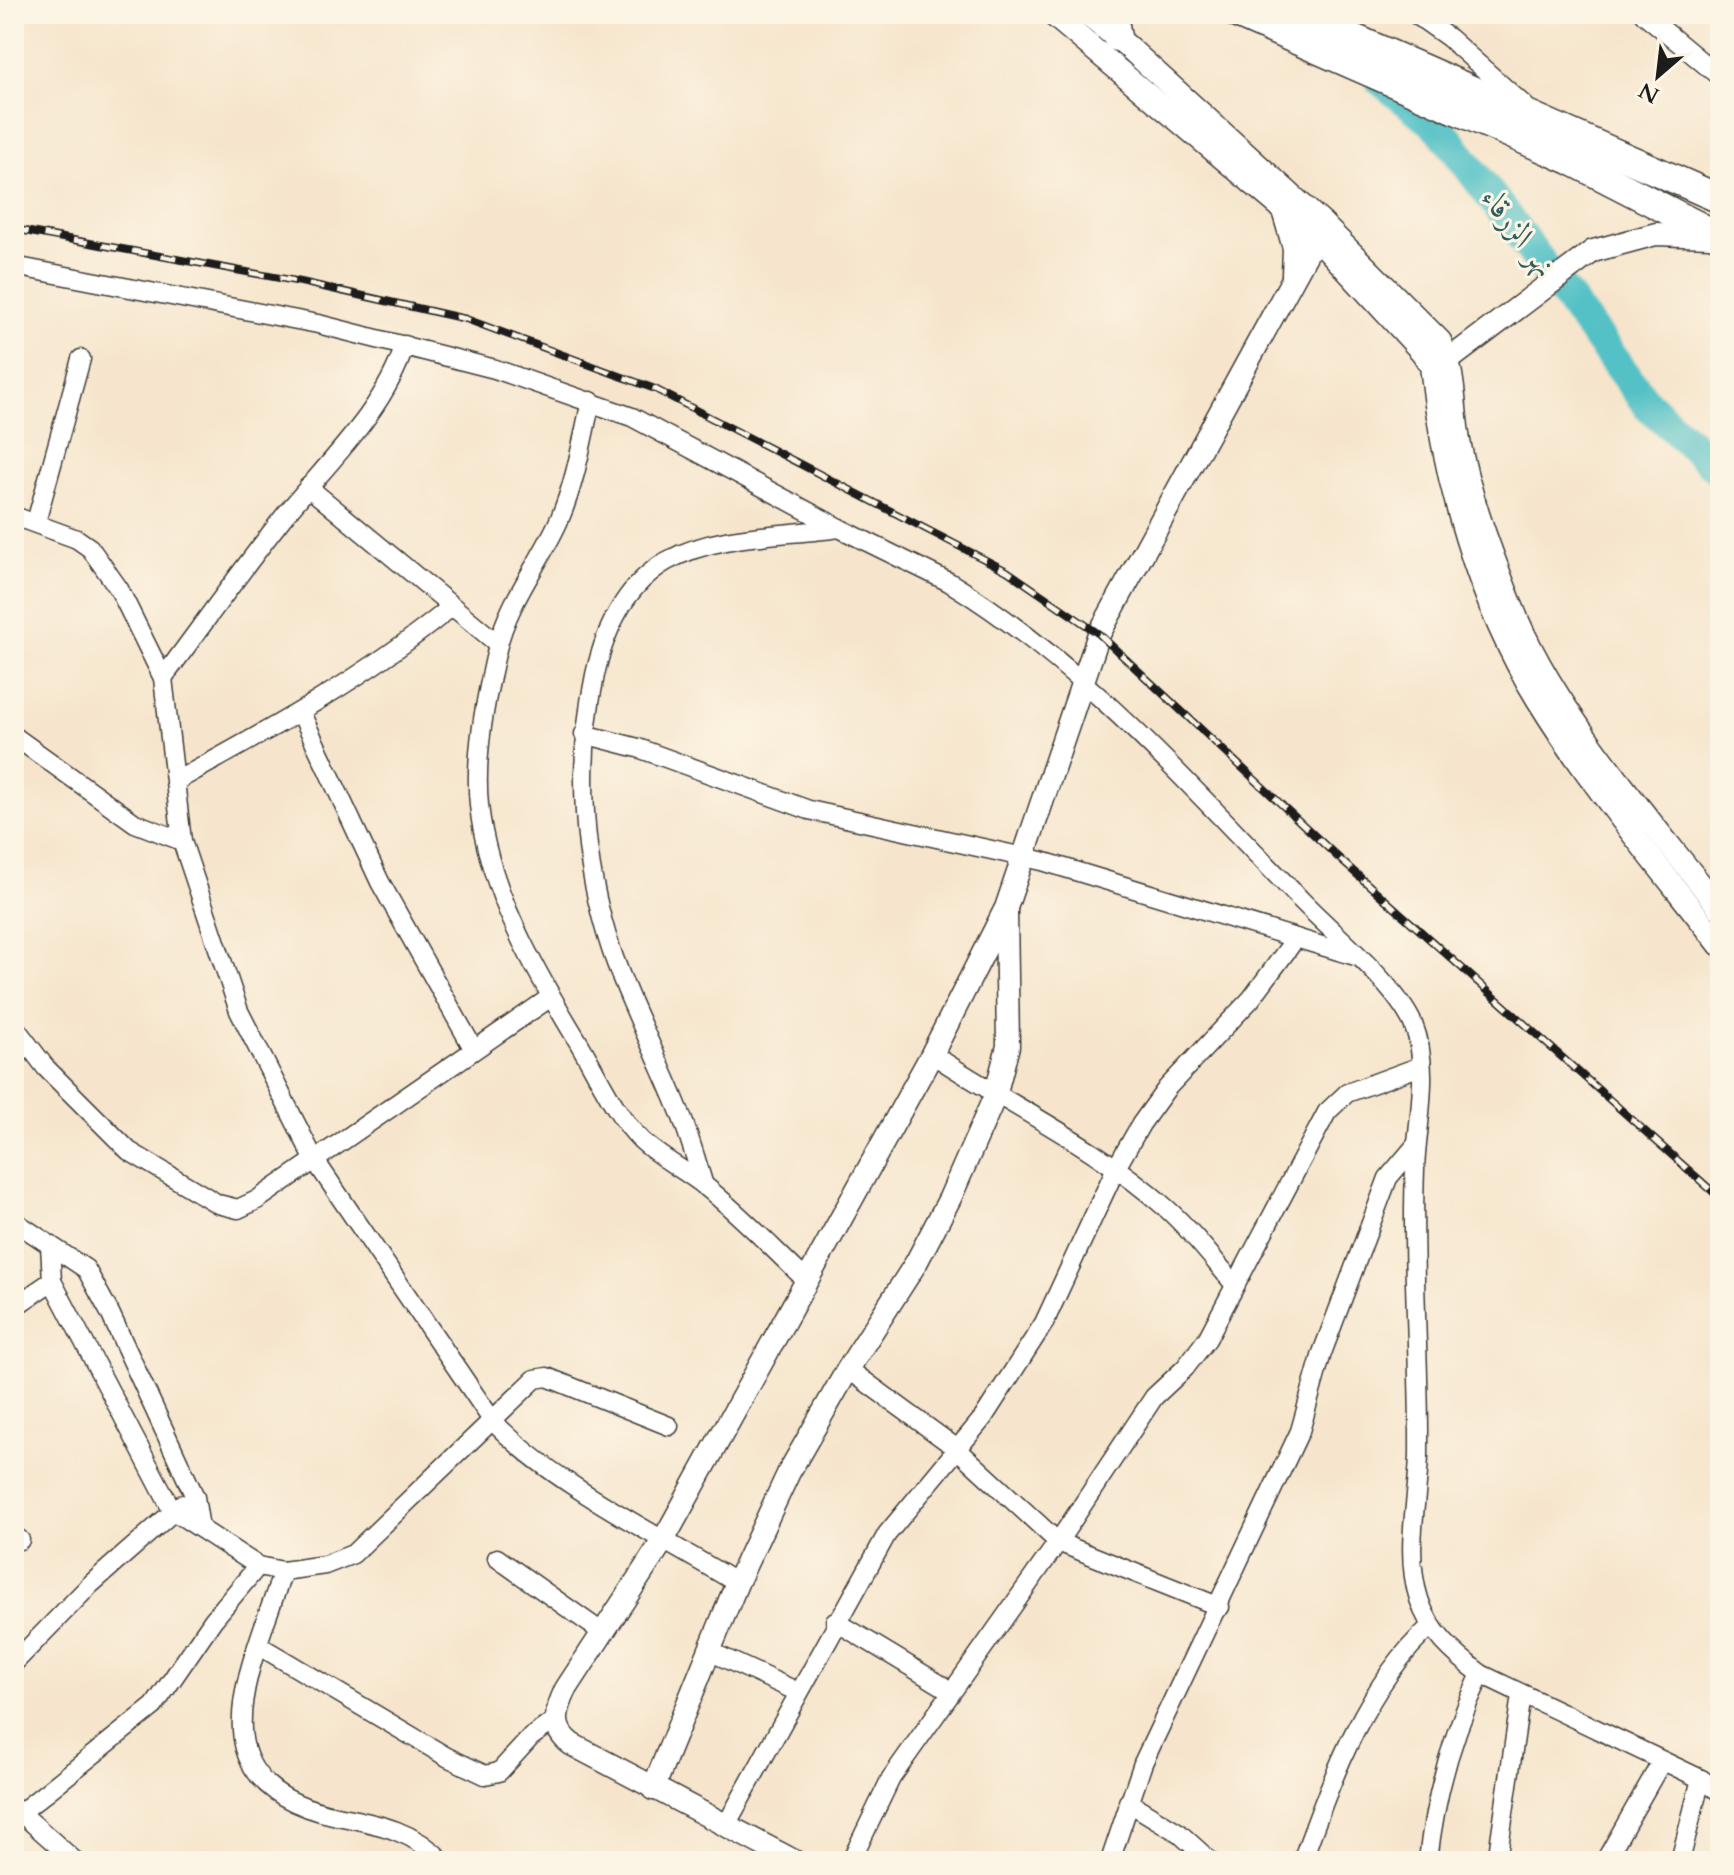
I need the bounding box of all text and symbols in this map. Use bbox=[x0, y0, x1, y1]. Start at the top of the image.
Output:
north arrow bbox=[1618, 36, 1698, 116]
text: N bbox=[1634, 75, 1665, 111]
water label: نهر الزرقاء bbox=[1471, 179, 1567, 287]

